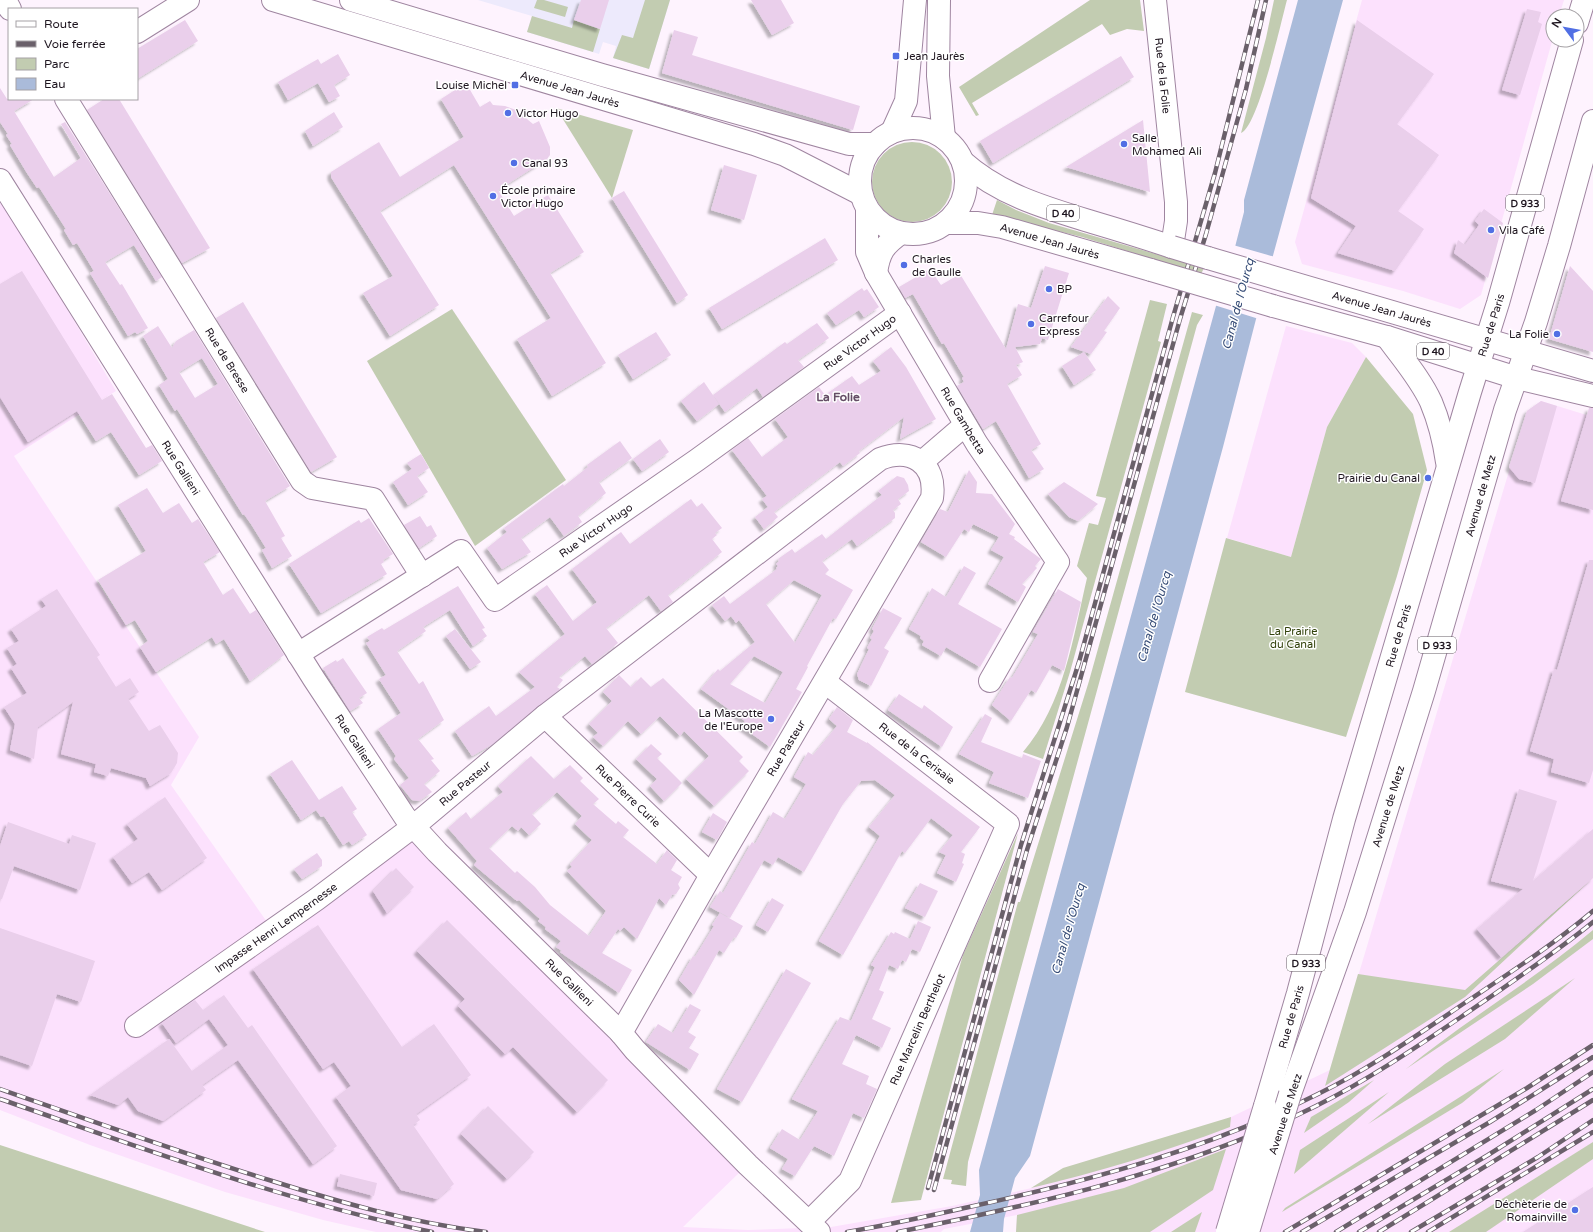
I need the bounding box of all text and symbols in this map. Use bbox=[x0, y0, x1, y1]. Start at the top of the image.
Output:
legend bbox=[8, 8, 138, 100]
north arrow bbox=[1545, 8, 1585, 48]
text: N bbox=[1549, 16, 1565, 30]
text: Route bbox=[44, 17, 79, 31]
text: Voie ferrée bbox=[44, 37, 106, 51]
street label: Rue de la Folie bbox=[1152, 37, 1173, 114]
place label: Jean Jaurès bbox=[904, 50, 965, 63]
marker: Jean Jaurès bbox=[891, 51, 901, 61]
text: Parc bbox=[44, 57, 69, 71]
street label: Avenue Jean Jaurès bbox=[519, 68, 621, 110]
text: Eau bbox=[44, 77, 66, 91]
place label: Louise Michel bbox=[435, 79, 507, 92]
marker: Louise Michel bbox=[510, 80, 520, 90]
place label: Victor Hugo bbox=[516, 107, 579, 120]
marker: Victor Hugo bbox=[503, 108, 513, 118]
place label: Salle Mohamed Ali bbox=[1132, 132, 1202, 158]
marker: Salle Mohamed Ali bbox=[1119, 139, 1129, 149]
place label: Canal 93 bbox=[522, 157, 568, 170]
marker: Canal 93 bbox=[509, 158, 519, 168]
place label: École primaire Victor Hugo bbox=[501, 183, 575, 210]
marker: École primaire Victor Hugo bbox=[488, 191, 498, 201]
road number: D 933 bbox=[1506, 195, 1544, 211]
road number: D 40 bbox=[1047, 205, 1079, 221]
street label: Avenue Jean Jaurès bbox=[998, 221, 1101, 262]
place label: Vila Café bbox=[1499, 224, 1545, 237]
marker: Vila Café bbox=[1486, 225, 1496, 235]
place label: Charles de Gaulle bbox=[912, 253, 961, 279]
water label: Canal de l'Ourcq bbox=[1219, 256, 1257, 351]
marker: Charles de Gaulle bbox=[899, 260, 909, 270]
place label: BP bbox=[1057, 283, 1072, 296]
marker: BP bbox=[1044, 284, 1054, 294]
street label: Avenue Jean Jaurès bbox=[1330, 289, 1433, 330]
street label: Rue de Paris bbox=[1476, 292, 1507, 358]
street label: Rue Victor Hugo bbox=[821, 312, 899, 373]
place label: Carrefour Express bbox=[1039, 312, 1090, 338]
marker: Carrefour Express bbox=[1026, 319, 1036, 329]
street label: Rue de Bresse bbox=[202, 325, 252, 395]
place label: La Folie bbox=[1509, 328, 1549, 341]
marker: La Folie bbox=[1552, 329, 1562, 339]
road number: D 40 bbox=[1417, 343, 1449, 359]
street label: Rue Gambetta bbox=[938, 385, 988, 457]
district label: La Folie bbox=[816, 390, 860, 404]
street label: Rue Gallieni bbox=[159, 438, 203, 498]
street label: Avenue de Metz bbox=[1463, 453, 1499, 538]
place label: Prairie du Canal bbox=[1338, 472, 1420, 485]
marker: Prairie du Canal bbox=[1423, 473, 1433, 483]
street label: Rue Victor Hugo bbox=[557, 501, 635, 561]
water label: Canal de l'Ourcq bbox=[1134, 569, 1174, 664]
street label: Rue de Paris bbox=[1383, 603, 1414, 669]
park label: La Prairie du Canal bbox=[1269, 625, 1318, 651]
road number: D 933 bbox=[1418, 637, 1456, 653]
place label: La Mascotte de l'Europe bbox=[699, 707, 763, 733]
street label: Rue Gallieni bbox=[332, 712, 377, 771]
marker: La Mascotte de l'Europe bbox=[766, 714, 776, 724]
street label: Rue Pasteur bbox=[765, 717, 809, 779]
street label: Rue de la Cerisaie bbox=[876, 720, 957, 787]
street label: Rue Pasteur bbox=[437, 758, 494, 809]
street label: Rue Pierre Curie bbox=[593, 762, 663, 830]
street label: Avenue de Metz bbox=[1370, 764, 1407, 849]
street label: Impasse Henri Lempernesse bbox=[212, 880, 340, 976]
water label: Canal de l'Ourcq bbox=[1048, 881, 1088, 976]
road number: D 933 bbox=[1287, 955, 1325, 971]
street label: Rue Gallieni bbox=[542, 956, 596, 1009]
street label: Rue Marcelin Berthelot bbox=[887, 972, 948, 1087]
street label: Rue de Paris bbox=[1276, 984, 1307, 1050]
street label: Avenue de Metz bbox=[1266, 1071, 1305, 1156]
place label: Déchèterie de Romainville bbox=[1494, 1198, 1567, 1224]
marker: Déchèterie de Romainville bbox=[1570, 1205, 1580, 1215]

